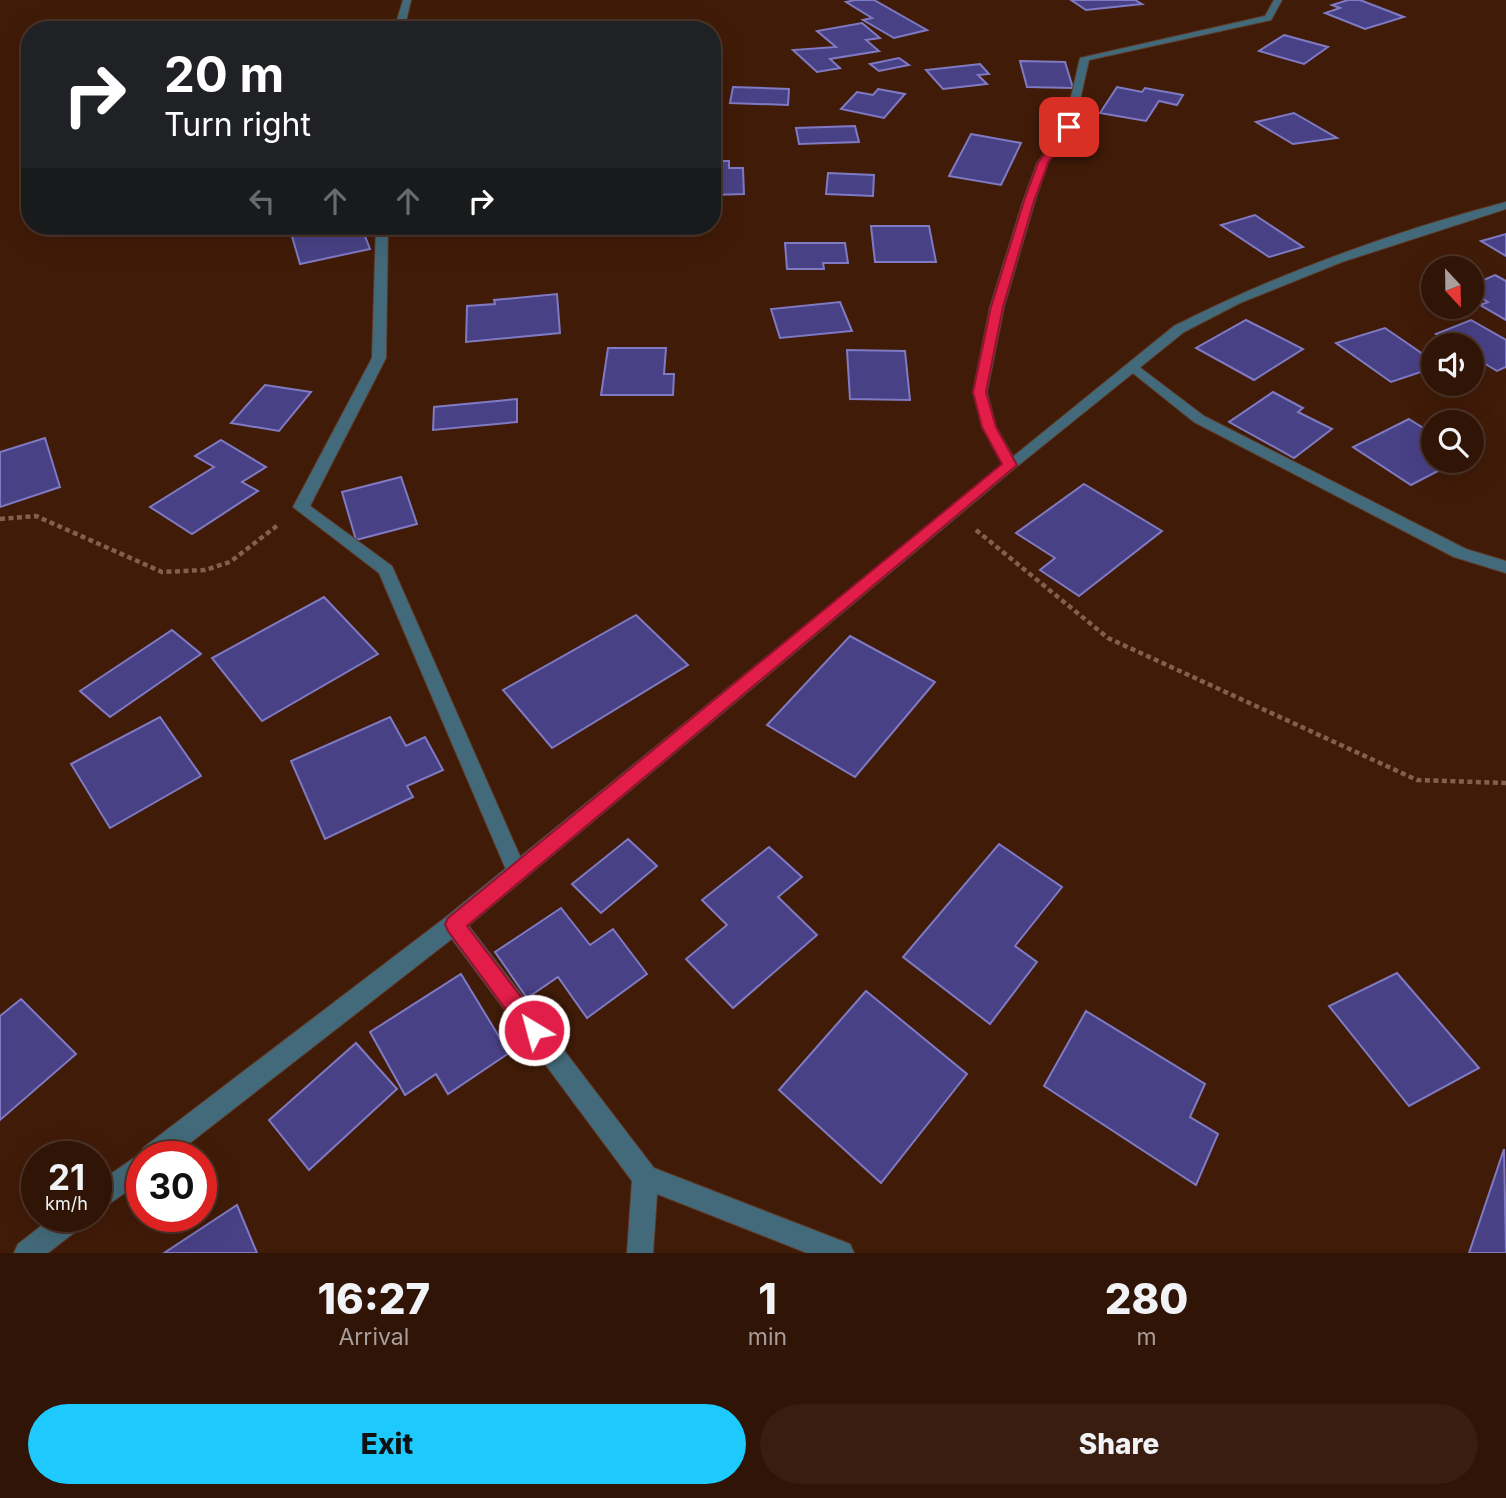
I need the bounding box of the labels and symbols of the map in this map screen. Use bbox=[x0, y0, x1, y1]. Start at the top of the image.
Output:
pin bbox=[1039, 97, 1099, 157]
north arrow bbox=[1421, 256, 1484, 318]
position arrow bbox=[497, 993, 571, 1067]
speed limit sign: 30 bbox=[126, 1141, 217, 1232]

